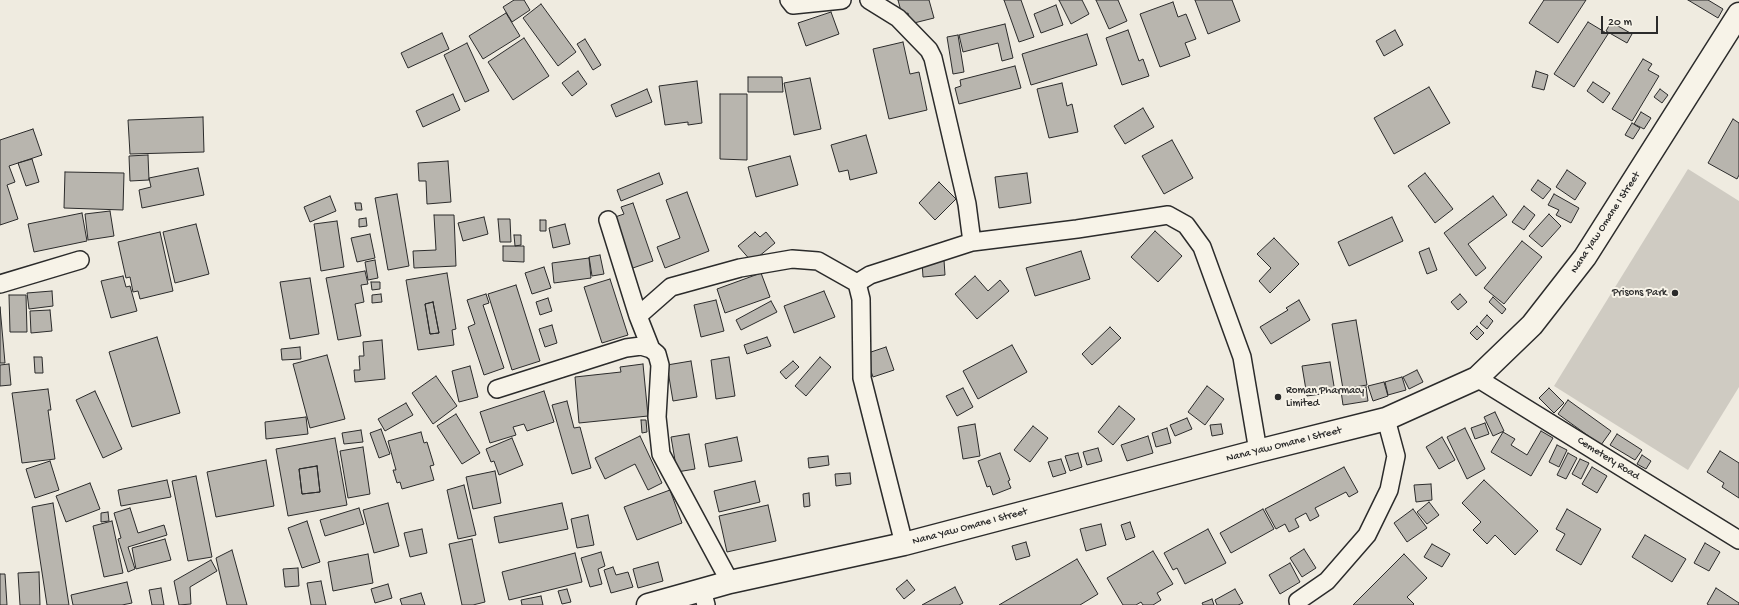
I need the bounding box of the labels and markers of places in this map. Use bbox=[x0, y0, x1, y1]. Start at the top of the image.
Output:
place label: Prisons Park bbox=[1612, 286, 1667, 300]
marker: Prisons Park bbox=[1670, 288, 1680, 298]
place label: Roman Pharmacy Limited bbox=[1286, 384, 1364, 410]
marker: Roman Pharmacy Limited bbox=[1273, 392, 1283, 402]

